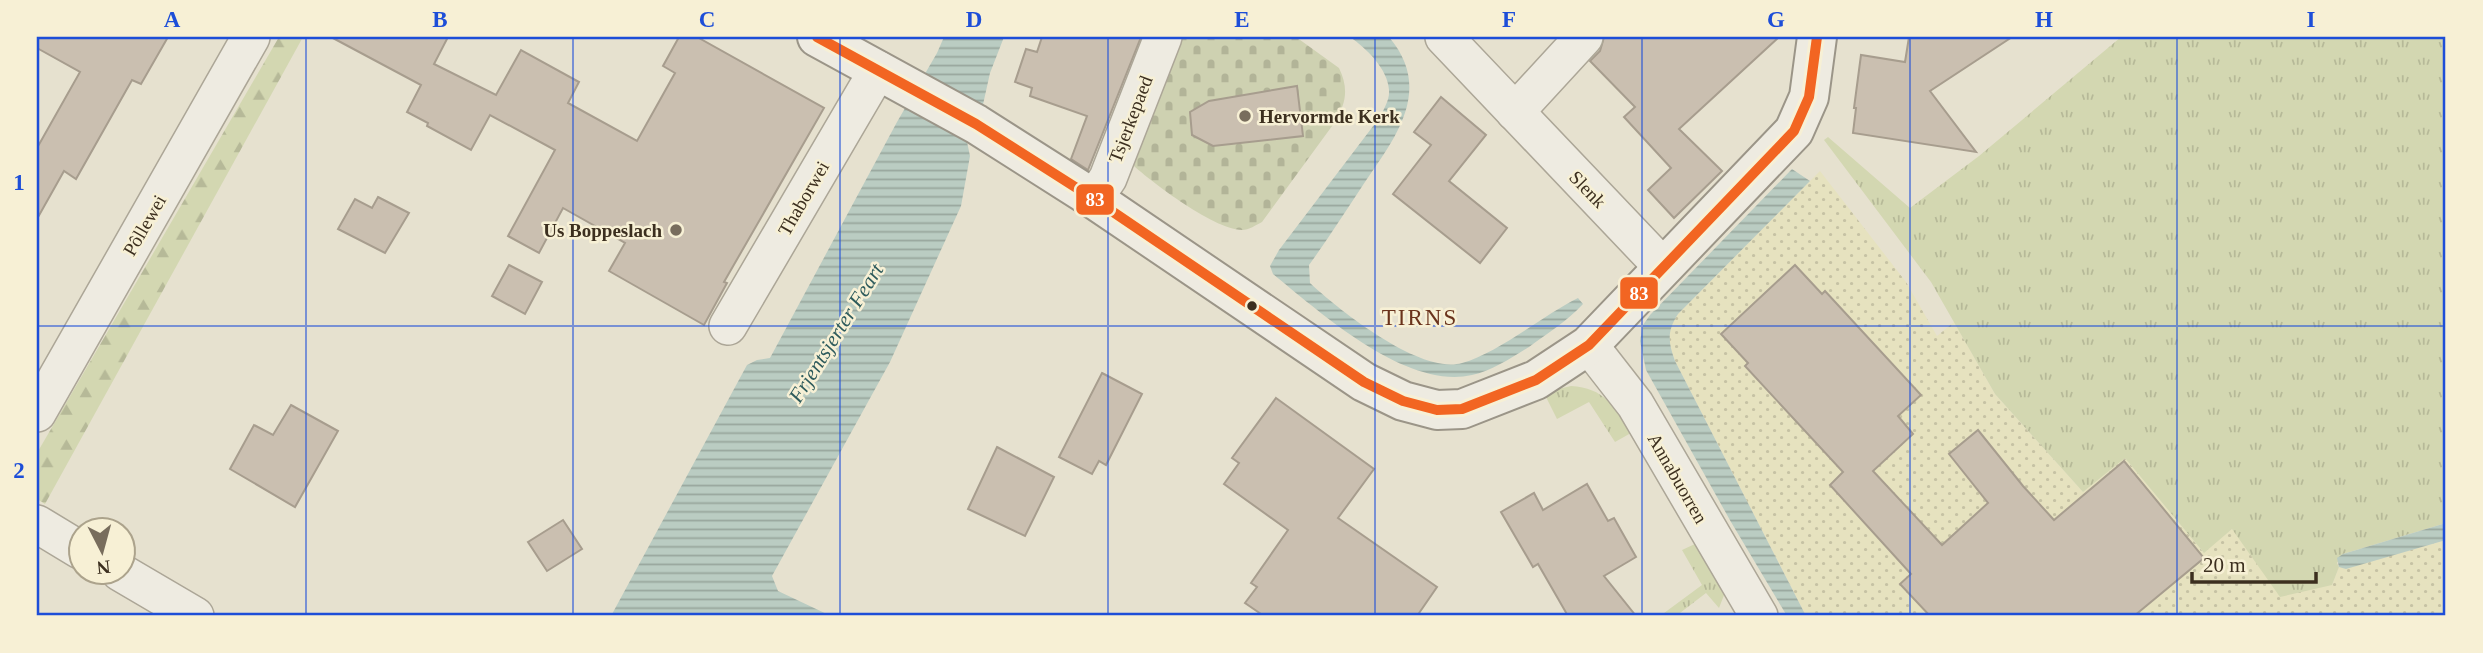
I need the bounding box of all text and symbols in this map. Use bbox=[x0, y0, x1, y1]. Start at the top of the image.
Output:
text: A bbox=[164, 7, 181, 32]
text: B bbox=[432, 7, 448, 32]
text: C bbox=[699, 7, 715, 32]
text: D bbox=[966, 7, 982, 32]
text: E bbox=[1234, 7, 1250, 32]
text: F bbox=[1502, 7, 1516, 32]
text: G bbox=[1767, 7, 1785, 32]
text: H bbox=[2035, 7, 2053, 32]
text: I bbox=[2307, 7, 2316, 32]
street label: Tsjerkepaed bbox=[1104, 72, 1157, 166]
place label: Hervormde Kerk bbox=[1259, 106, 1400, 127]
marker: Hervormde Kerk bbox=[1237, 108, 1253, 124]
street label: Thaborwei bbox=[774, 157, 833, 239]
street label: Slenk bbox=[1565, 166, 1611, 213]
text: 1 bbox=[13, 170, 25, 195]
line badge: 83 bbox=[1075, 183, 1115, 216]
text: 83 bbox=[1086, 189, 1105, 210]
street label: Pôllewei bbox=[119, 191, 170, 259]
place label: Us Boppeslach bbox=[543, 220, 662, 241]
marker: Us Boppeslach bbox=[668, 222, 684, 238]
water label: Frjentsjerter Feart bbox=[783, 258, 889, 408]
line badge: 83 bbox=[1619, 276, 1659, 310]
text: 83 bbox=[1630, 283, 1649, 304]
unlabelled marker bbox=[1245, 299, 1259, 313]
district label: TIRNS bbox=[1382, 305, 1458, 330]
street label: Annabuorren bbox=[1643, 430, 1712, 527]
text: 2 bbox=[13, 458, 25, 483]
north arrow bbox=[66, 516, 136, 586]
scale bar bbox=[2192, 541, 2317, 585]
text: 20 m bbox=[2203, 553, 2246, 577]
text: N bbox=[96, 556, 112, 579]

